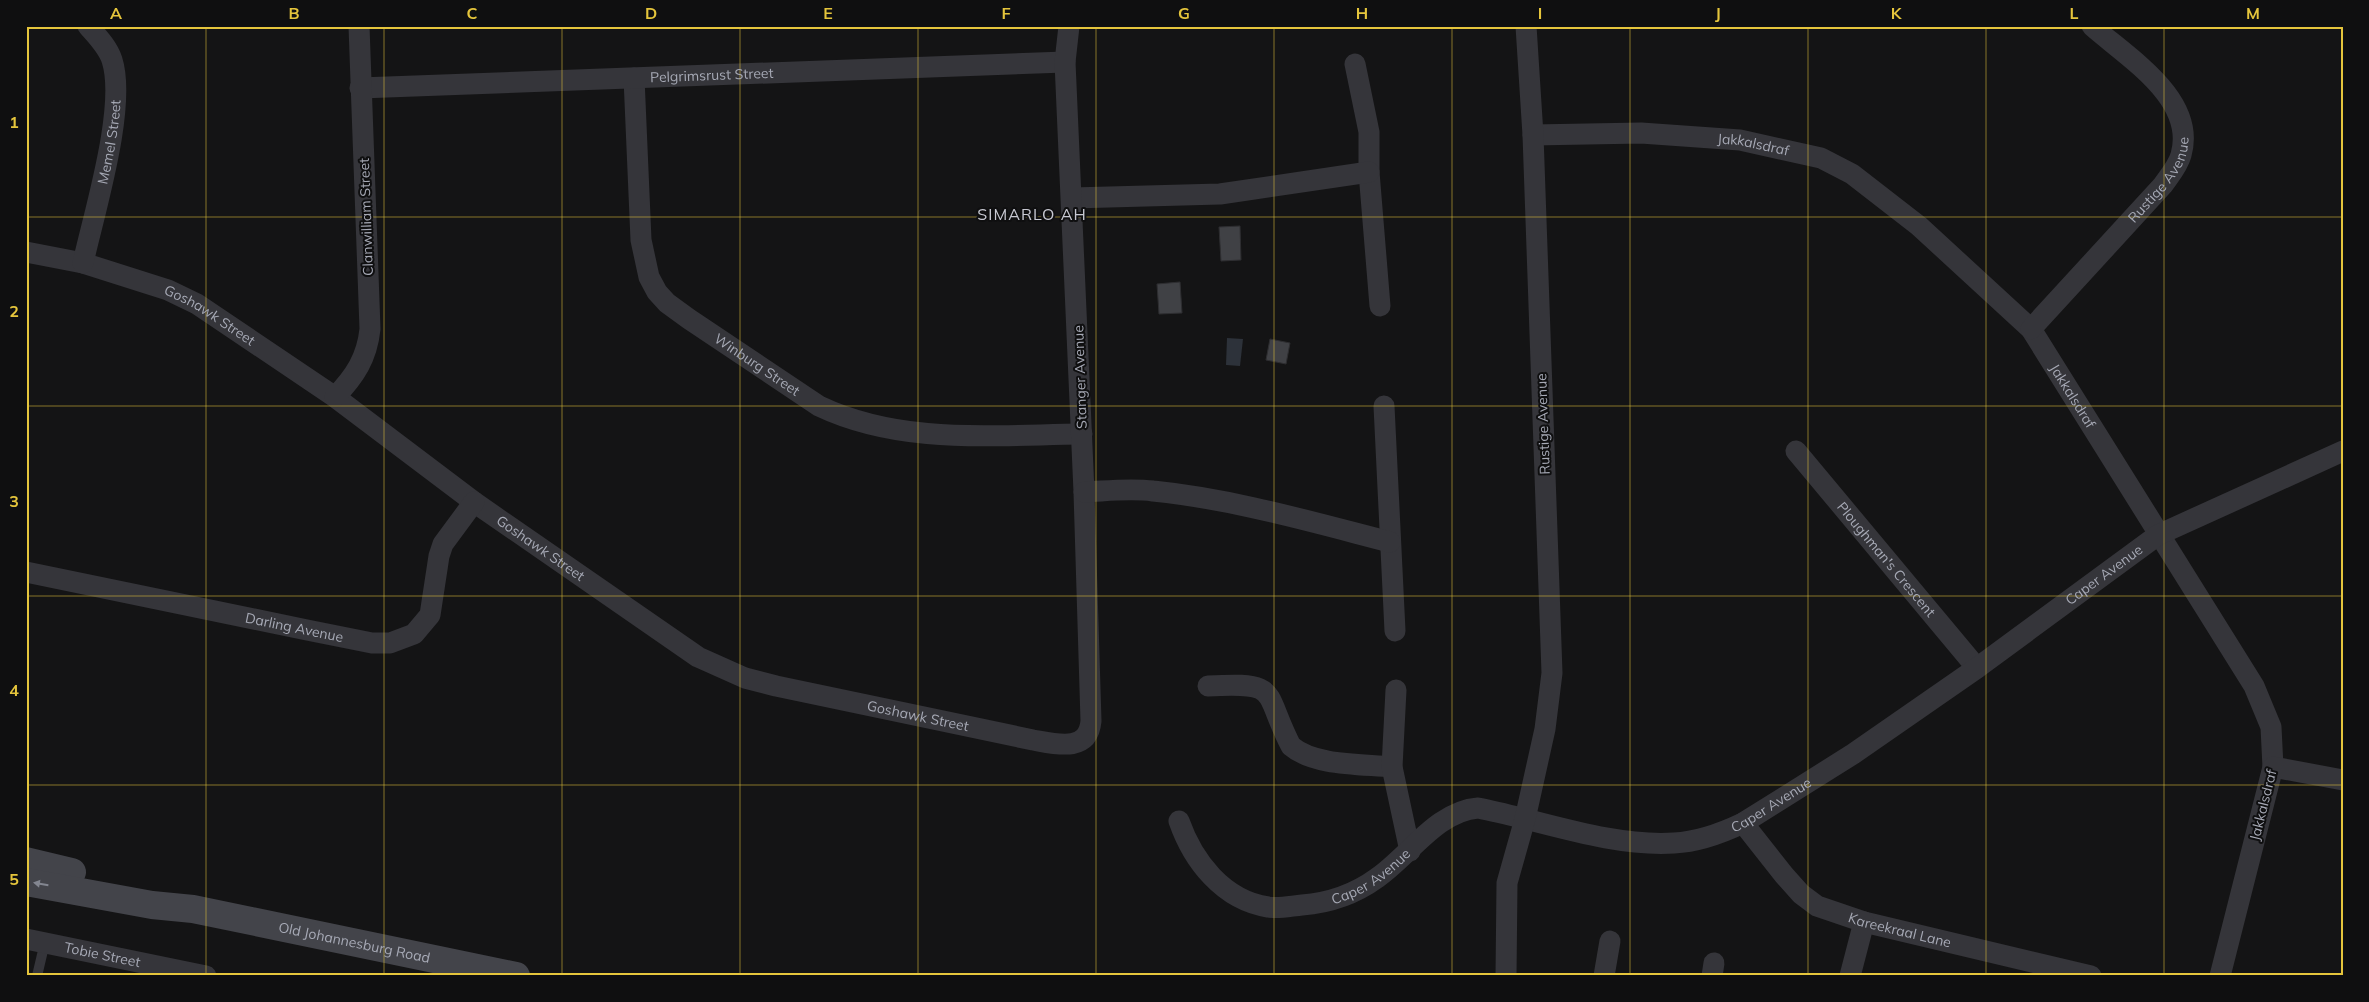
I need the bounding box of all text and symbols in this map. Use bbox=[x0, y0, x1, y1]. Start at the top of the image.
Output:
text: A bbox=[110, 3, 122, 23]
text: B bbox=[288, 3, 300, 23]
text: C bbox=[467, 3, 478, 23]
text: D bbox=[645, 3, 657, 23]
text: E bbox=[823, 3, 833, 23]
text: F bbox=[1001, 3, 1011, 23]
text: G bbox=[1178, 3, 1190, 23]
text: H bbox=[1356, 3, 1368, 23]
text: I bbox=[1538, 3, 1542, 23]
text: J bbox=[1715, 3, 1721, 23]
text: K bbox=[1891, 3, 1903, 23]
text: L bbox=[2070, 3, 2079, 23]
text: M bbox=[2246, 3, 2260, 23]
street label: Pelgrimsrust Street bbox=[650, 64, 774, 86]
street label: Memel Street bbox=[93, 99, 125, 186]
text: 1 bbox=[9, 112, 19, 132]
street label: Jakkalsdraf bbox=[1717, 129, 1791, 160]
street label: Rustige Avenue bbox=[2124, 137, 2192, 227]
street label: Clanwilliam Street bbox=[355, 158, 377, 276]
district label: SIMARLO AH bbox=[977, 204, 1087, 224]
street label: Goshawk Street bbox=[161, 281, 259, 350]
text: 2 bbox=[9, 301, 19, 321]
street label: Stanger Avenue bbox=[1069, 325, 1091, 429]
street label: Winburg Street bbox=[711, 329, 804, 400]
street label: Jakkalsdraf bbox=[2046, 360, 2100, 432]
street label: Rustige Avenue bbox=[1532, 373, 1554, 475]
text: 3 bbox=[9, 491, 19, 511]
street label: Ploughman's Crescent bbox=[1833, 498, 1940, 621]
street label: Goshawk Street bbox=[493, 511, 588, 585]
street label: Caper Avenue bbox=[2062, 540, 2146, 609]
street label: Darling Avenue bbox=[244, 608, 345, 646]
text: 4 bbox=[9, 680, 19, 700]
street label: Goshawk Street bbox=[865, 696, 971, 735]
street label: Jakkalsdraf bbox=[2245, 767, 2281, 842]
street label: Caper Avenue bbox=[1728, 773, 1815, 836]
street label: Caper Avenue bbox=[1329, 845, 1414, 908]
text: 5 bbox=[9, 869, 19, 889]
one-way arrow bbox=[33, 880, 49, 888]
street label: Kareekraal Lane bbox=[1846, 908, 1953, 951]
street label: Old Johannesburg Road bbox=[277, 918, 432, 967]
street label: Tobie Street bbox=[63, 938, 142, 971]

